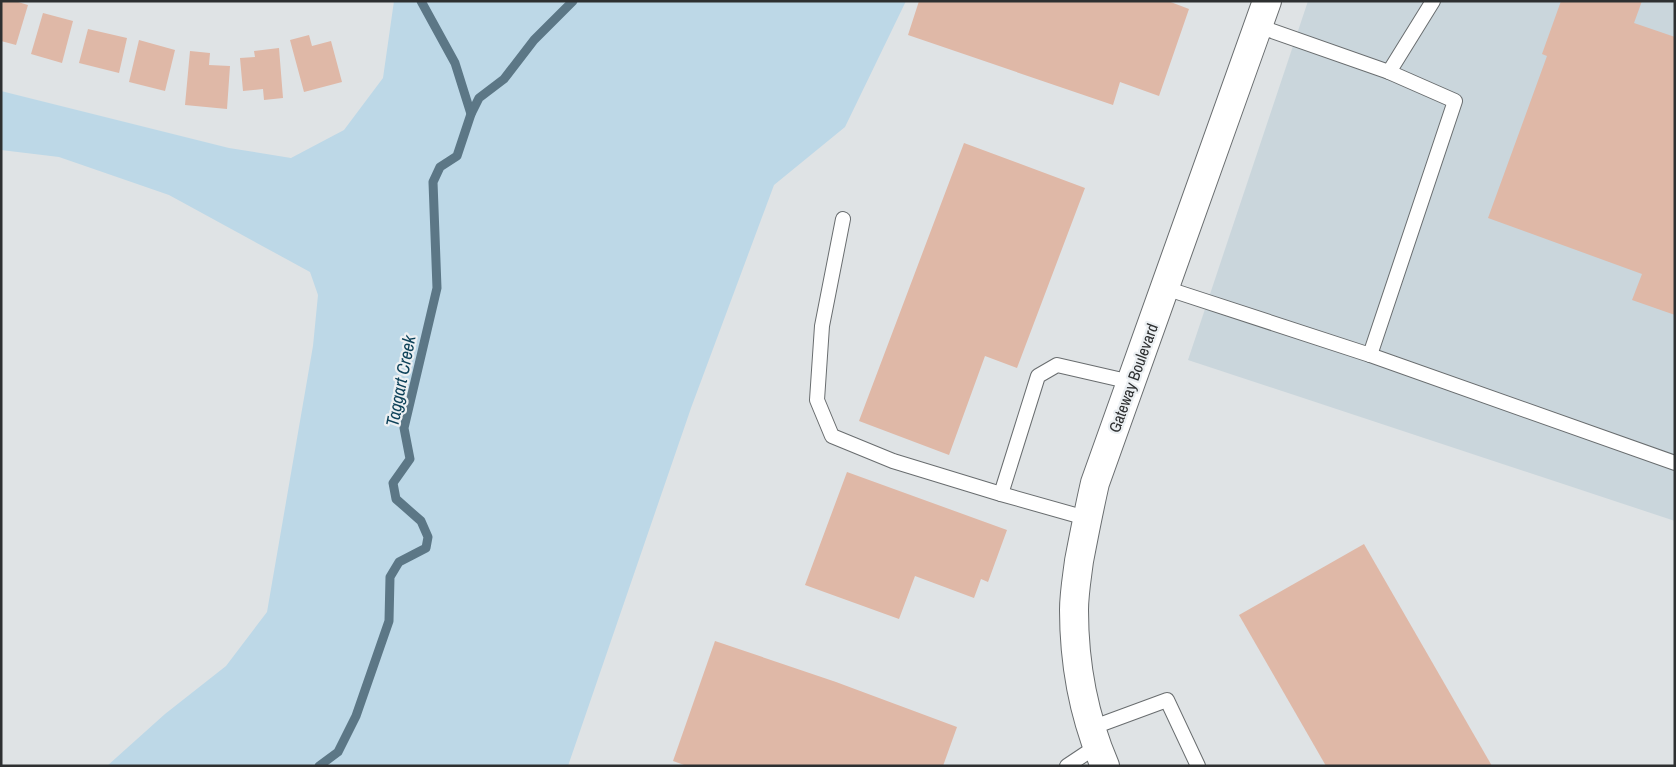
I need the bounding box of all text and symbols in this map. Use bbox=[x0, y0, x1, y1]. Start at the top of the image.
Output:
street label: Gateway Boulevard bbox=[1103, 320, 1163, 436]
water label: Taggart Creek bbox=[379, 333, 422, 429]

